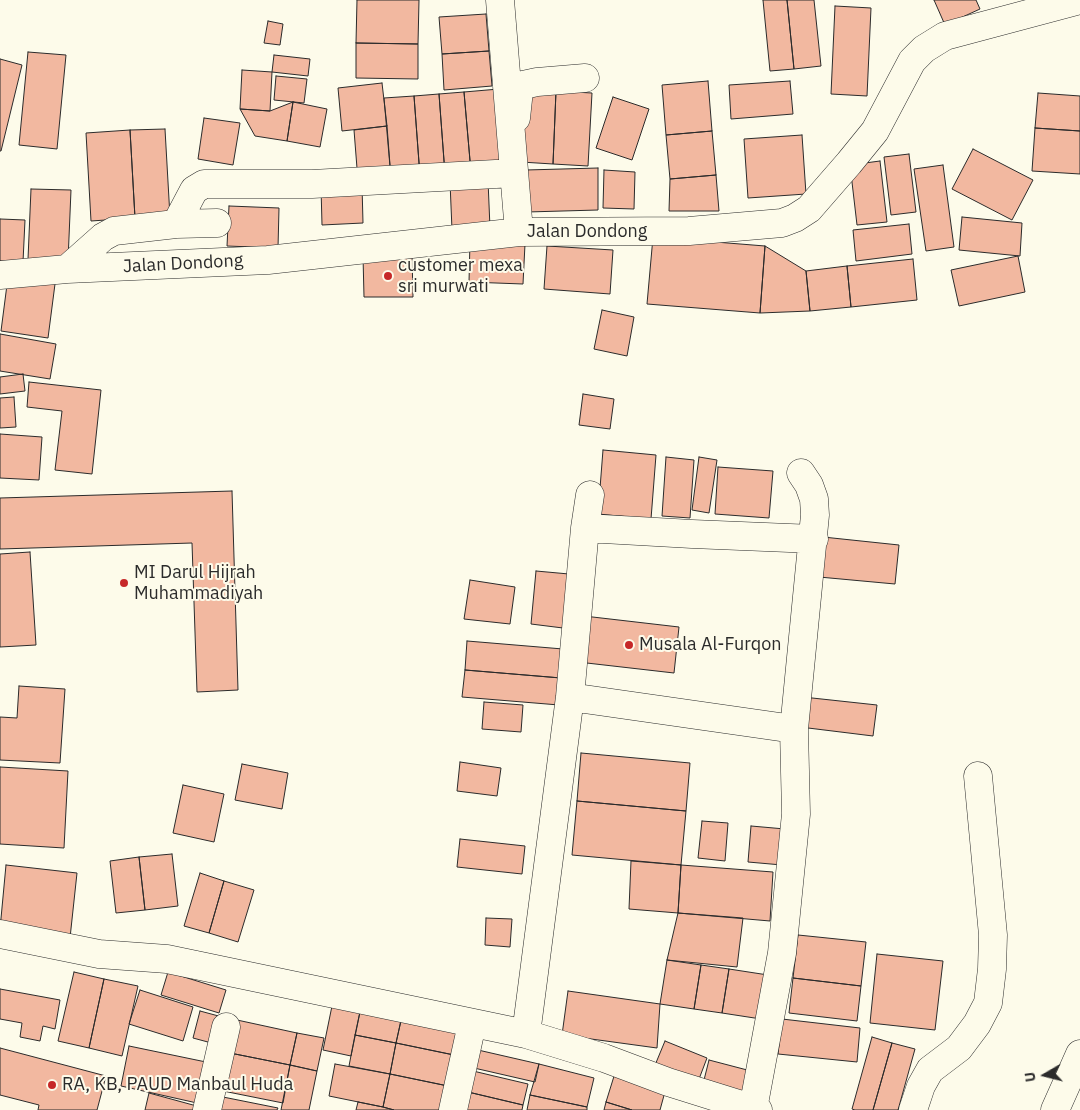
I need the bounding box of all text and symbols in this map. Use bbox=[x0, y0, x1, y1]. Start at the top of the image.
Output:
street label: Jalan Dondong bbox=[527, 221, 647, 243]
street label: Jalan Dondong bbox=[122, 250, 244, 278]
place label: customer mexa sri murwati bbox=[398, 255, 523, 298]
marker: customer mexa sri murwati bbox=[382, 270, 394, 282]
place label: MI Darul Hijrah Muhammadiyah bbox=[134, 562, 263, 604]
marker: MI Darul Hijrah Muhammadiyah bbox=[118, 577, 130, 589]
place label: Musala Al-Furqon bbox=[639, 634, 781, 656]
marker: Musala Al-Furqon bbox=[623, 639, 635, 651]
north arrow bbox=[1020, 1050, 1070, 1100]
text: U bbox=[1021, 1071, 1040, 1083]
place label: RA, KB, PAUD Manbaul Huda bbox=[62, 1074, 293, 1096]
marker: RA, KB, PAUD Manbaul Huda bbox=[46, 1079, 58, 1091]

